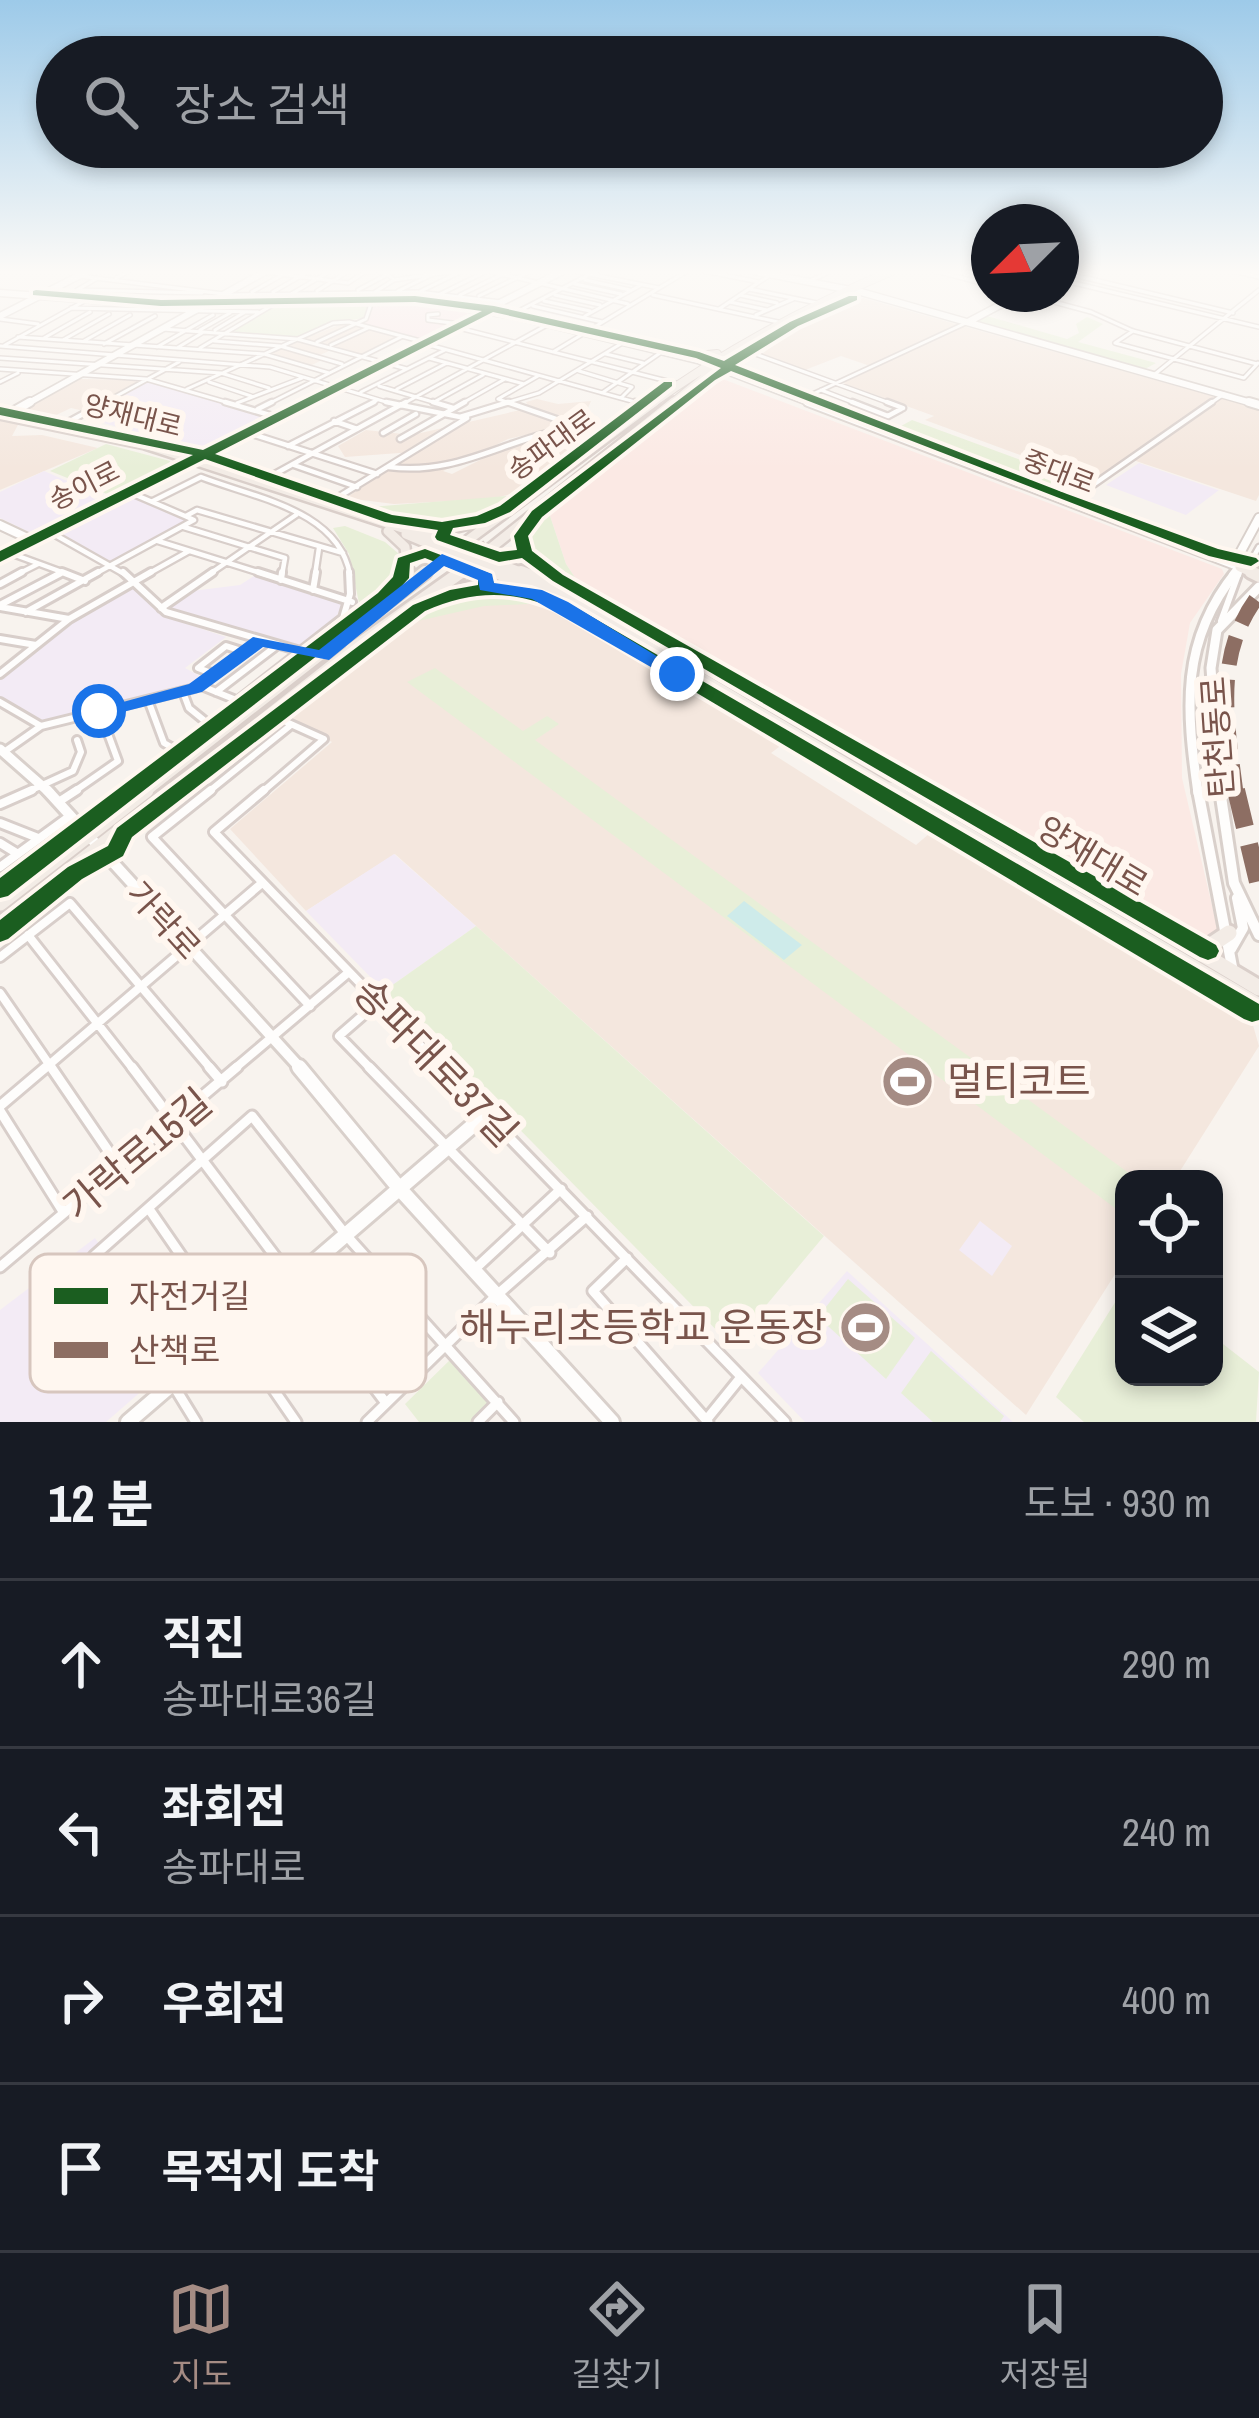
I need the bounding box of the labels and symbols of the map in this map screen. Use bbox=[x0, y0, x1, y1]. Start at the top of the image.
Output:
north arrow bbox=[971, 204, 1079, 312]
street label: 양재대로 bbox=[80, 386, 186, 444]
street label: 송파대로 bbox=[500, 400, 602, 488]
street label: 중대로 bbox=[1018, 441, 1100, 501]
street label: 송이로 bbox=[43, 452, 125, 518]
route end bbox=[650, 647, 704, 701]
street label: 탄천동로 bbox=[1191, 675, 1243, 799]
route start bbox=[72, 684, 126, 738]
street label: 양재대로 bbox=[1030, 806, 1156, 906]
street label: 가락로 bbox=[117, 871, 211, 969]
street label: 송파대로37길 bbox=[343, 967, 529, 1157]
sports icon: 멀티코트 bbox=[880, 1053, 936, 1109]
place label: 멀티코트 bbox=[947, 1055, 1091, 1107]
street label: 가락로15길 bbox=[52, 1077, 222, 1231]
legend bbox=[30, 1254, 426, 1392]
text: 자전거길 bbox=[129, 1274, 250, 1318]
sports icon: 해누리초등학교 운동장 bbox=[838, 1299, 894, 1355]
place label: 해누리초등학교 운동장 bbox=[459, 1301, 827, 1353]
text: 산책로 bbox=[129, 1328, 220, 1372]

